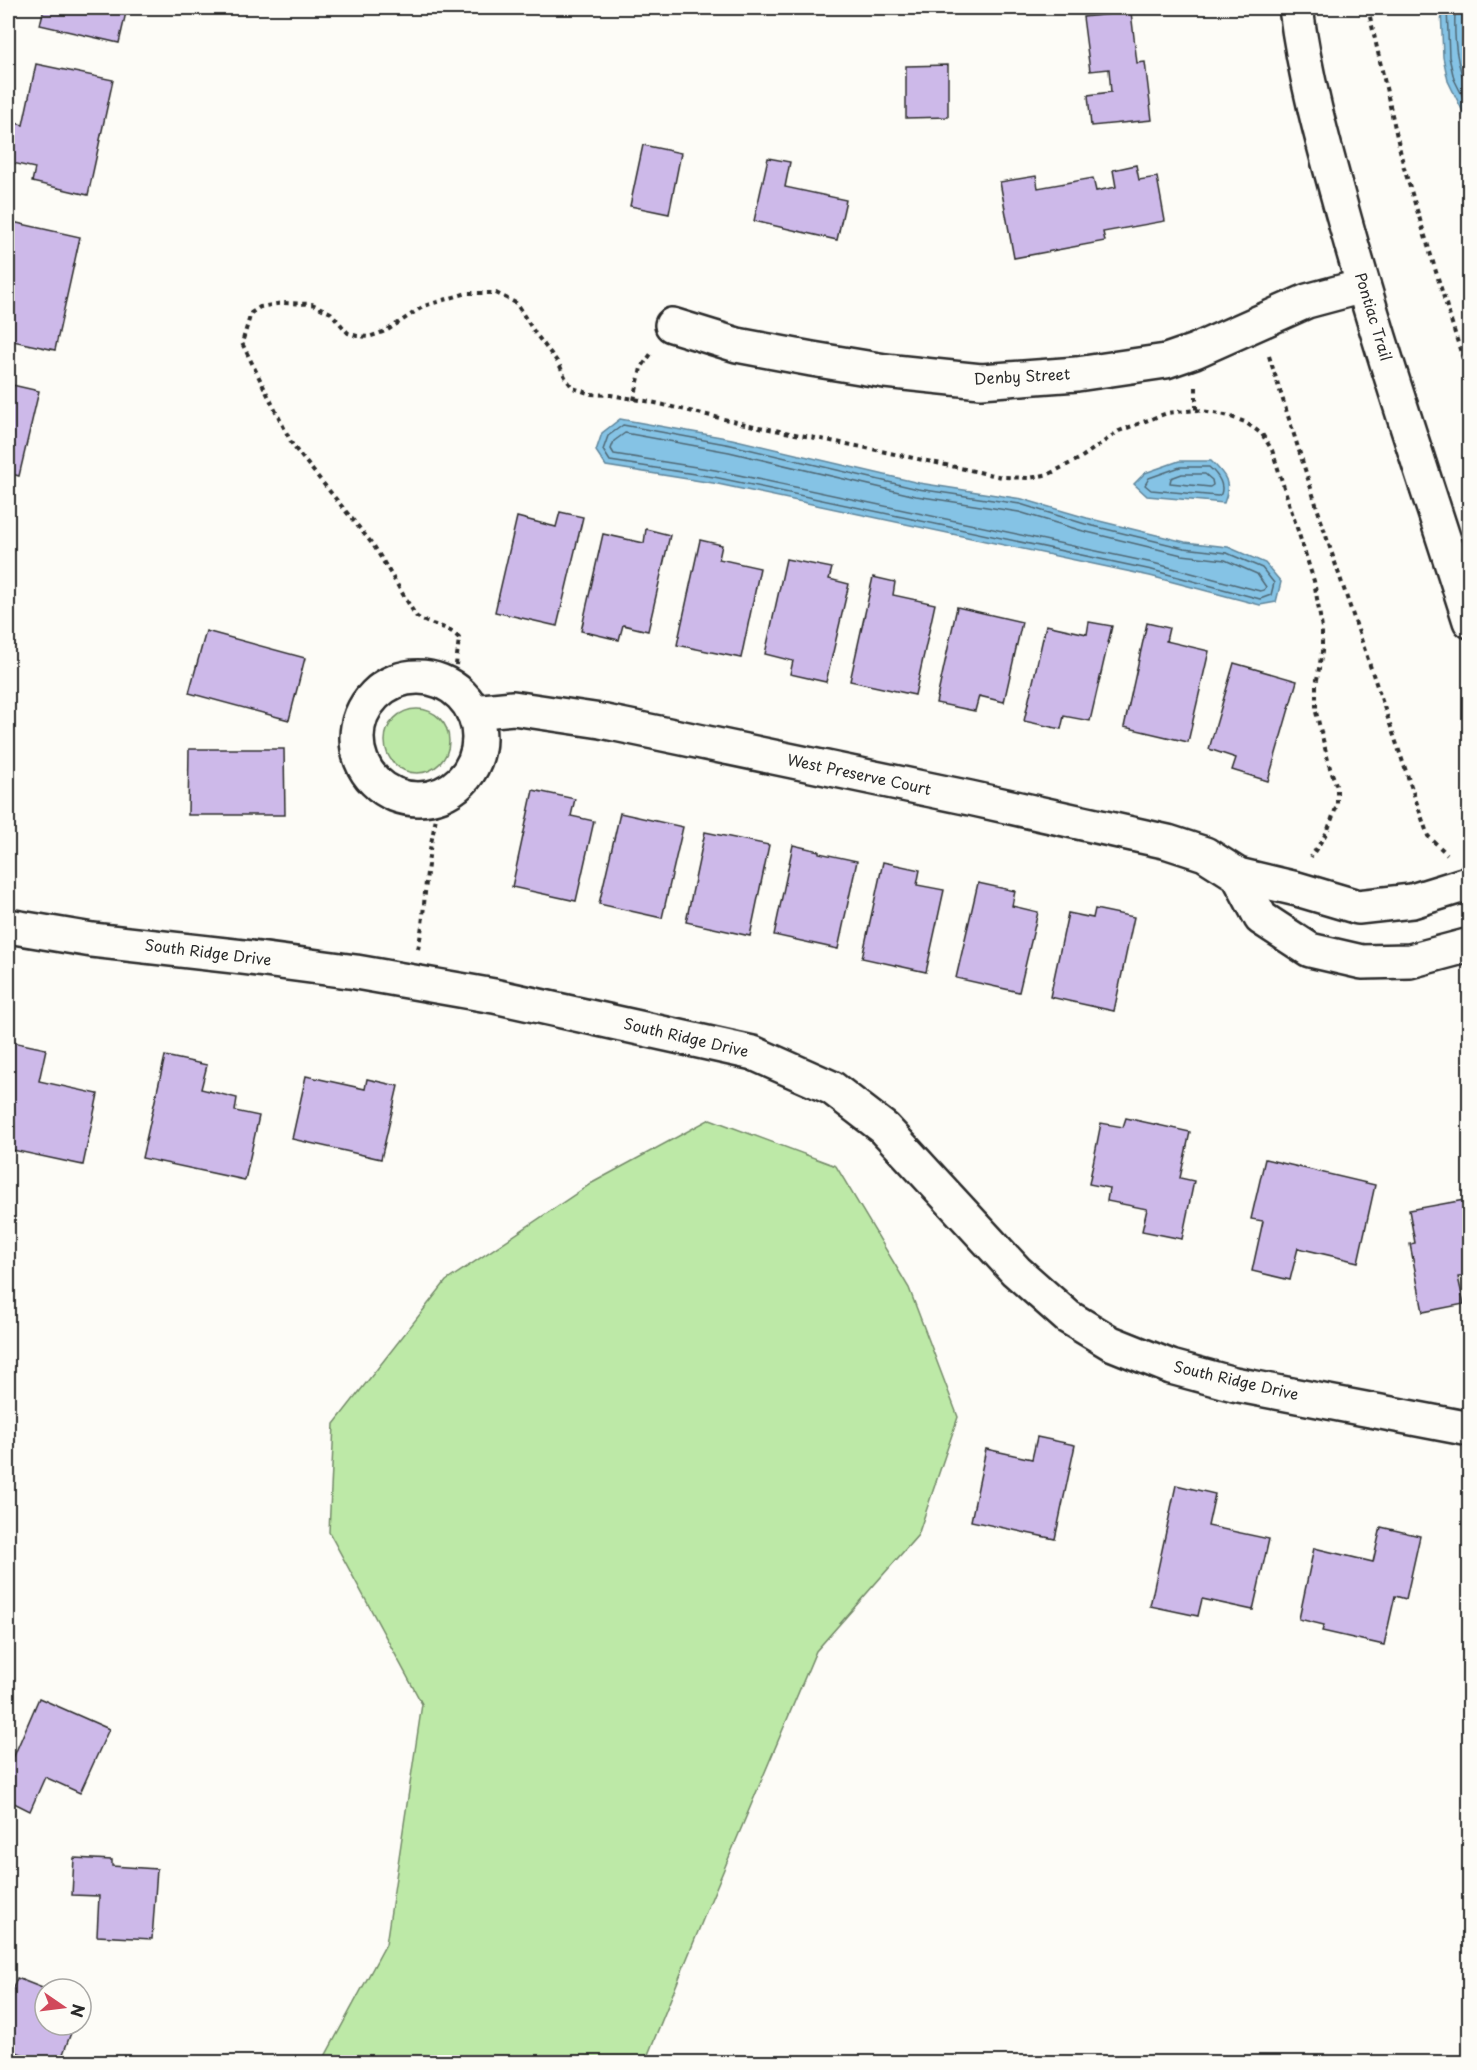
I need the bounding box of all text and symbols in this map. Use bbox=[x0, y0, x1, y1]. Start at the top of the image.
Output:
street label: Pontiac Trail bbox=[1350, 270, 1399, 364]
street label: Denby Street bbox=[973, 361, 1071, 390]
street label: West Preserve Court bbox=[785, 747, 933, 800]
street label: South Ridge Drive bbox=[144, 932, 273, 971]
street label: South Ridge Drive bbox=[622, 1011, 751, 1062]
street label: South Ridge Drive bbox=[1172, 1354, 1301, 1405]
north arrow bbox=[33, 1977, 93, 2037]
text: N bbox=[65, 2002, 92, 2020]

